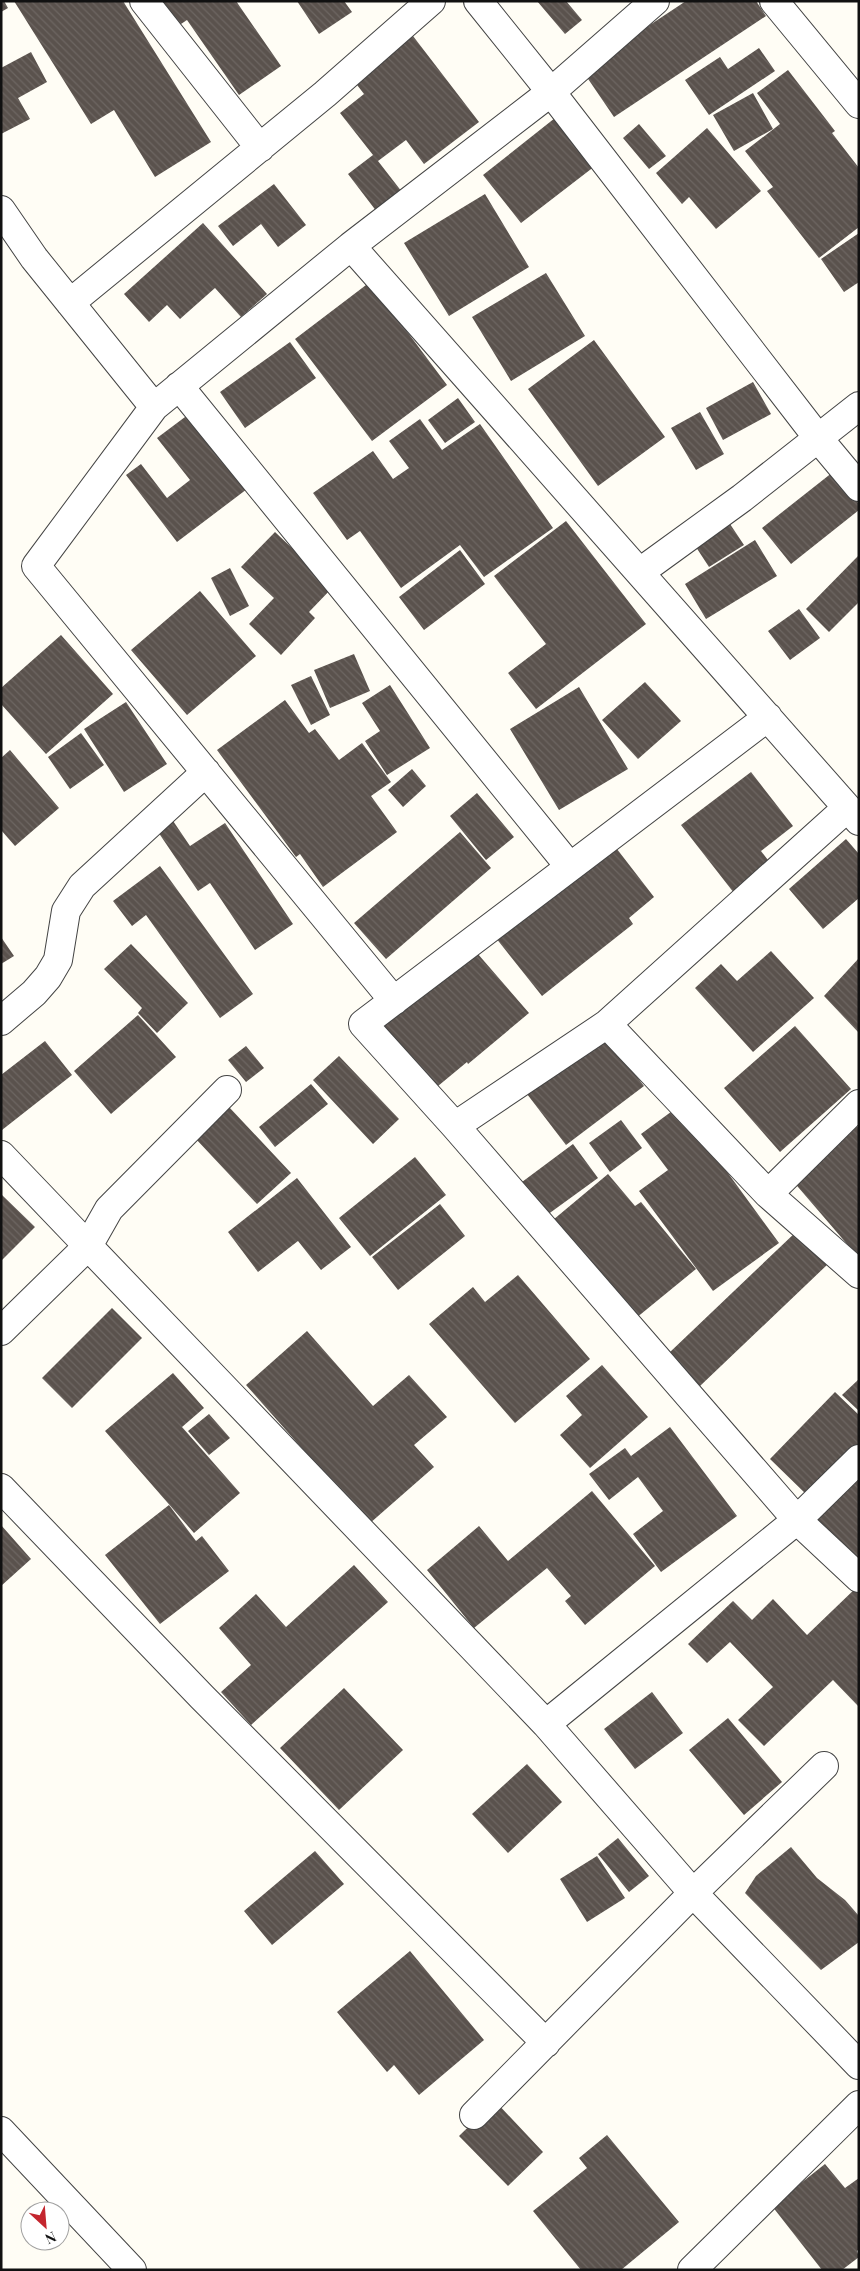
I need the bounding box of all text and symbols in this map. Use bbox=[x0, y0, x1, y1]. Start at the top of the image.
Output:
north arrow bbox=[20, 2201, 70, 2251]
text: N bbox=[42, 2227, 60, 2249]

